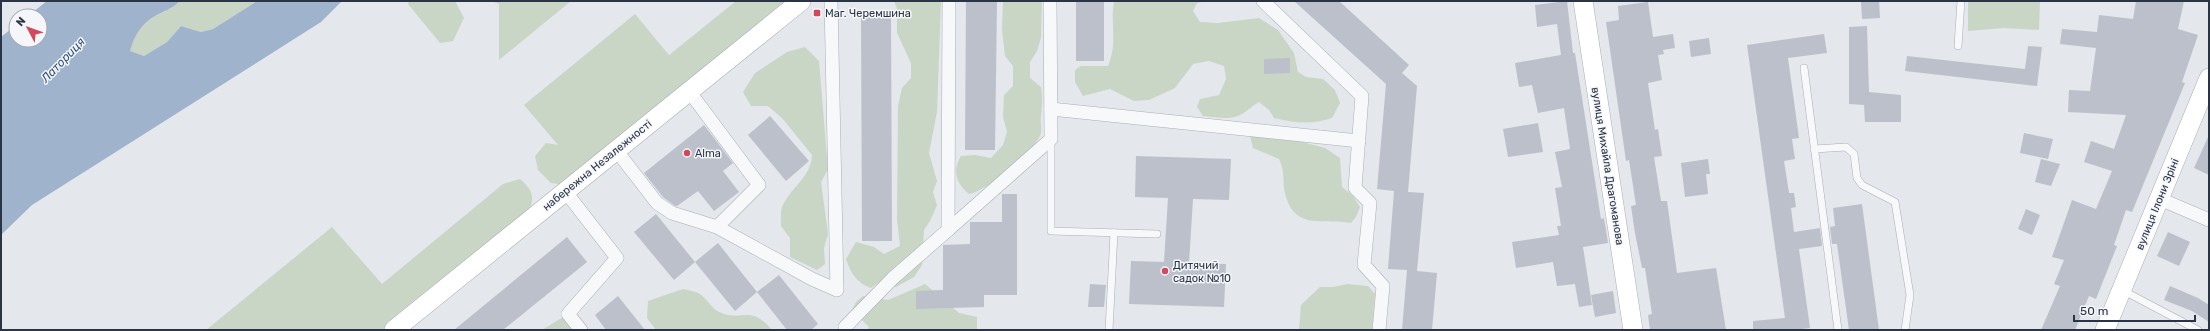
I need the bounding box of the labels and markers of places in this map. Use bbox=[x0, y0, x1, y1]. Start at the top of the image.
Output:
place label: Маг. Черемшина bbox=[825, 7, 911, 20]
marker: Маг. Черемшина bbox=[812, 8, 822, 18]
place label: Alma bbox=[695, 147, 721, 160]
marker: Alma bbox=[682, 148, 692, 158]
place label: Дитячий садок №10 bbox=[1173, 259, 1231, 285]
marker: Дитячий садок №10 bbox=[1160, 266, 1170, 276]

